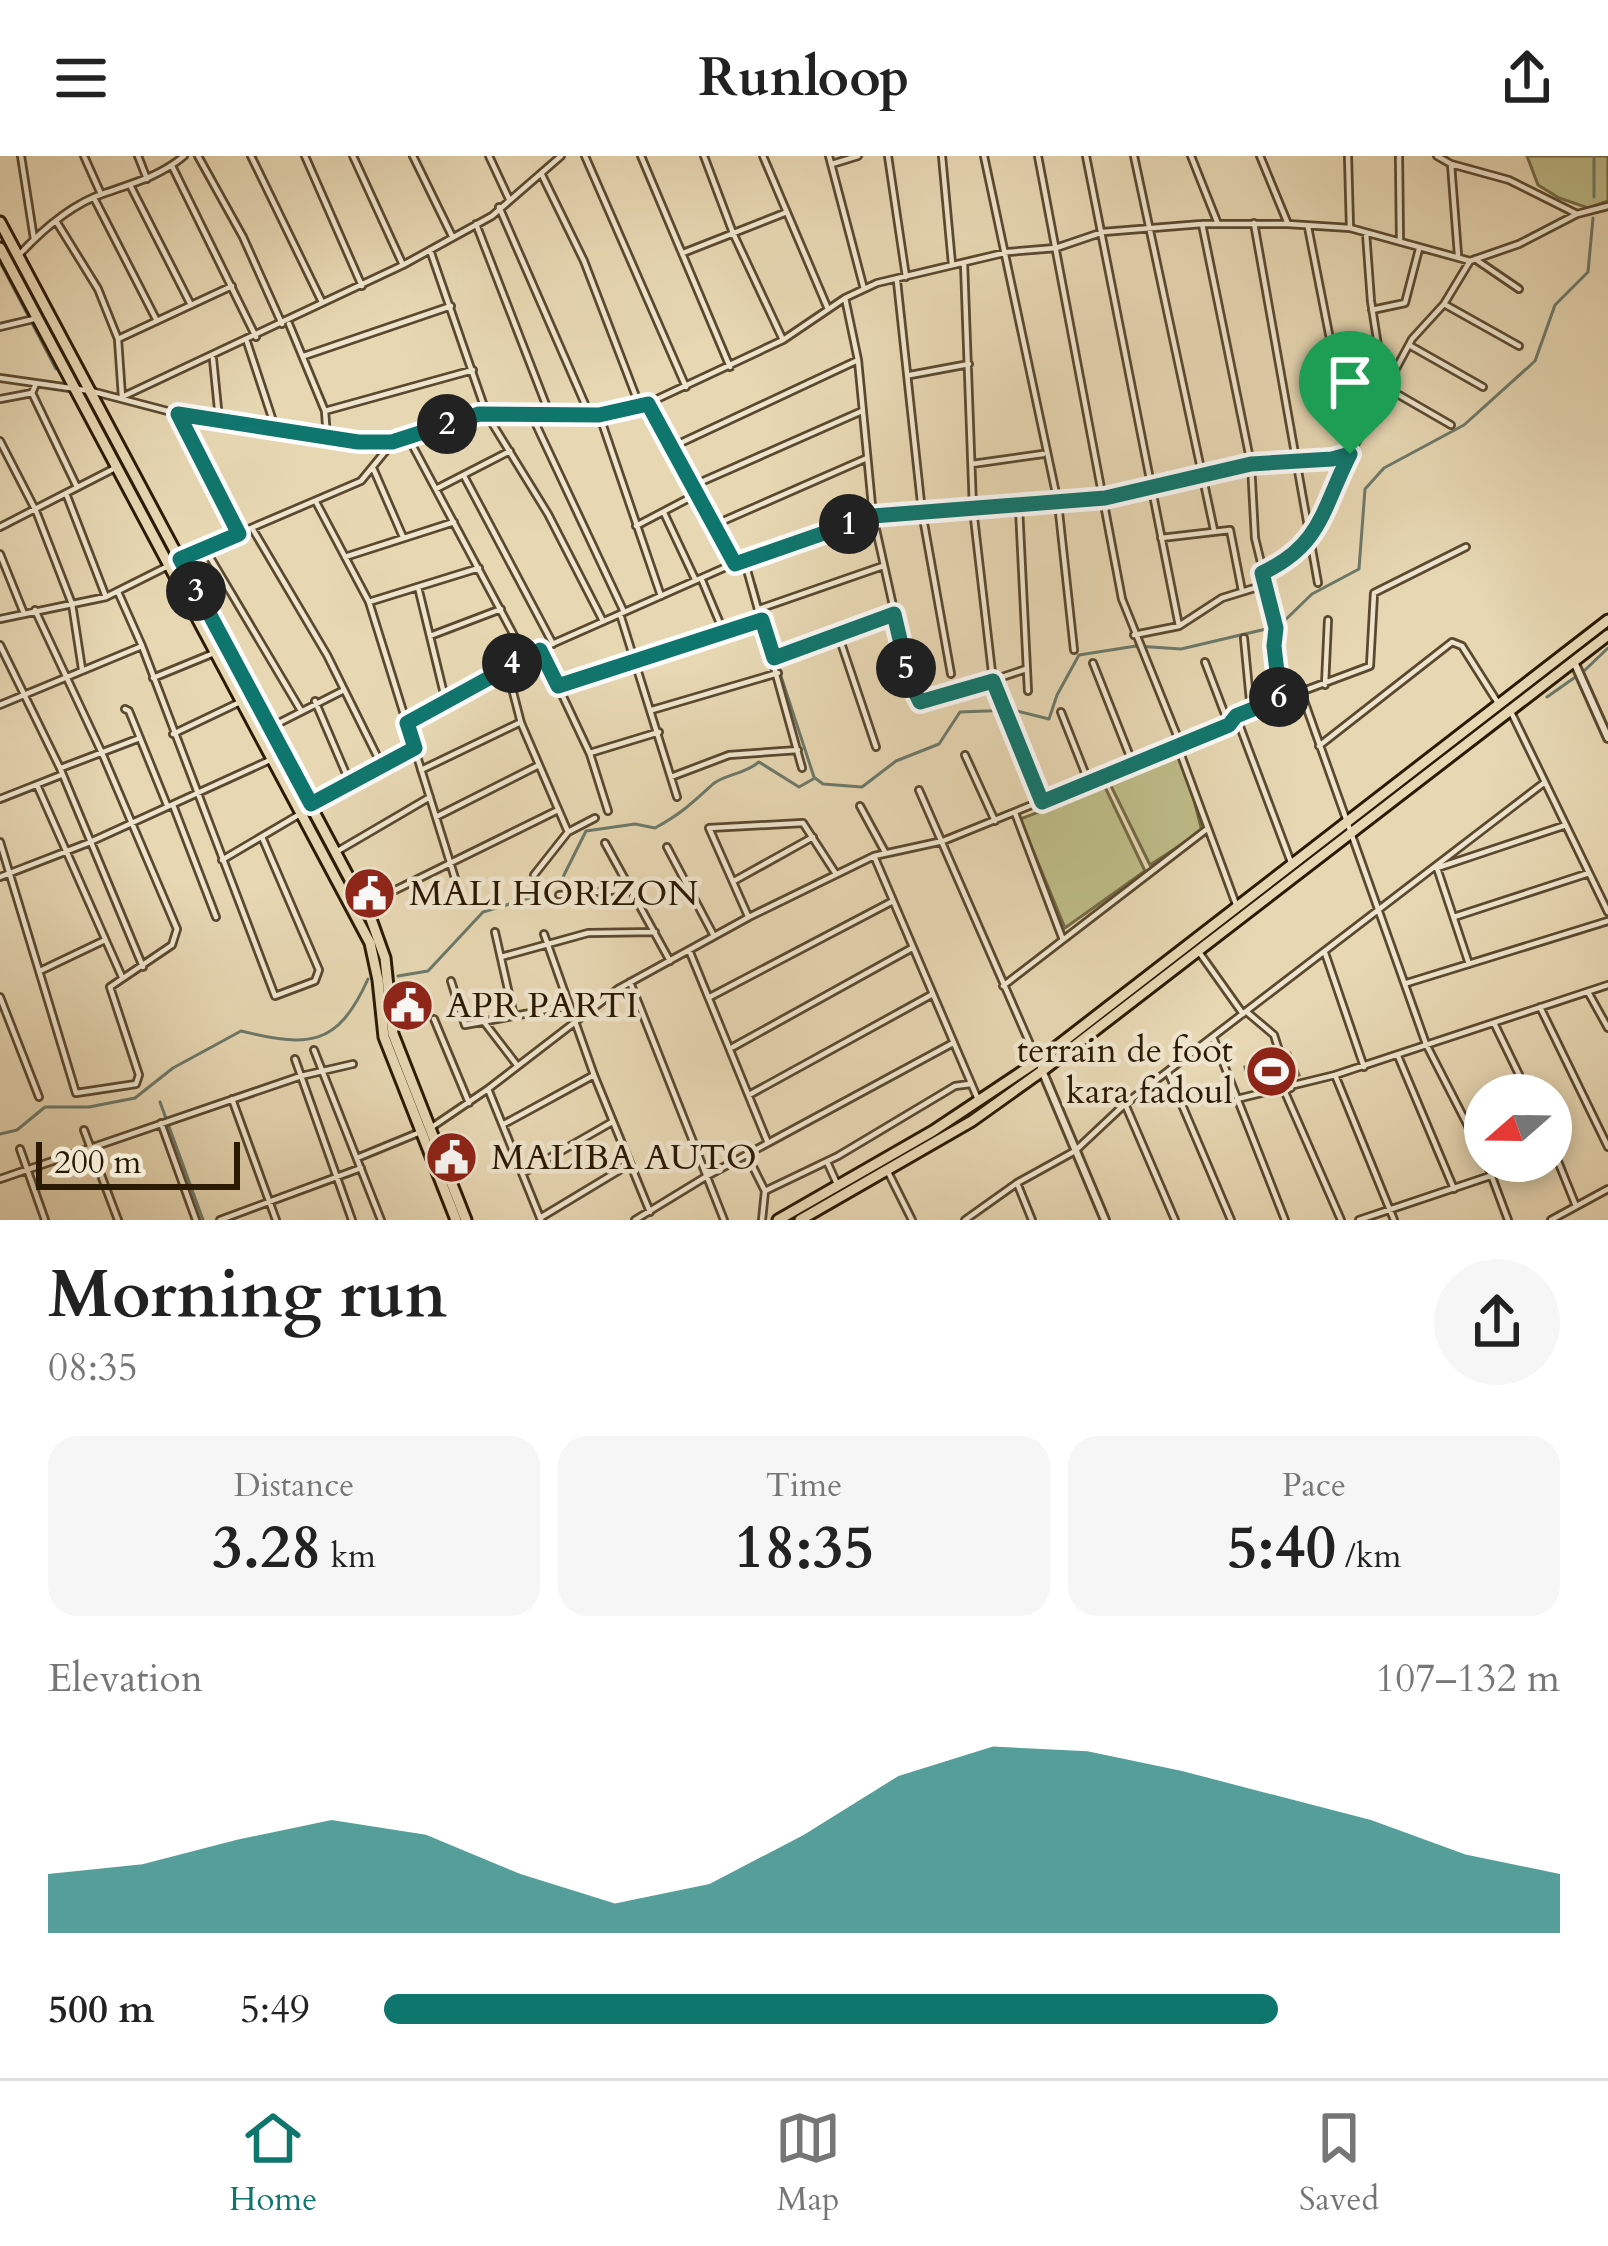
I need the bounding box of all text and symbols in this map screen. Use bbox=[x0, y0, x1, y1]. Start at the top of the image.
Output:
text: Runloop bbox=[698, 42, 910, 115]
icon: menu bbox=[48, 45, 114, 111]
icon: share bbox=[1494, 45, 1560, 111]
pin bbox=[1299, 331, 1401, 454]
icon: arrive bbox=[1317, 349, 1383, 415]
pin: 2 bbox=[417, 394, 477, 454]
text: 2 bbox=[439, 401, 455, 446]
pin: 1 bbox=[819, 494, 879, 554]
text: 1 bbox=[841, 501, 857, 546]
pin: 3 bbox=[166, 561, 226, 621]
text: 3 bbox=[188, 568, 204, 613]
pin: 4 bbox=[482, 633, 542, 693]
pin: 5 bbox=[876, 638, 936, 698]
text: 4 bbox=[504, 640, 520, 685]
text: 5 bbox=[898, 645, 914, 690]
pin: 6 bbox=[1249, 667, 1309, 727]
text: 6 bbox=[1271, 674, 1287, 719]
public building icon: MALI HORIZON bbox=[342, 865, 398, 921]
place label: MALI HORIZON bbox=[409, 869, 698, 918]
public building icon: APR PARTI bbox=[379, 977, 435, 1033]
place label: APR PARTI bbox=[446, 981, 638, 1030]
place label: terrain de foot kara fadoul bbox=[1017, 1026, 1233, 1116]
sports icon: terrain de foot kara fadoul bbox=[1244, 1043, 1300, 1099]
north arrow bbox=[1464, 1074, 1572, 1182]
map controls bbox=[1464, 1074, 1572, 1182]
public building icon: MALIBA AUTO bbox=[424, 1129, 480, 1185]
place label: MALIBA AUTO bbox=[491, 1133, 757, 1182]
scale bar bbox=[36, 1136, 240, 1189]
text: 200 m bbox=[54, 1140, 141, 1185]
text: Morning run bbox=[48, 1251, 447, 1340]
button: share bbox=[1434, 1259, 1560, 1385]
text: 08:35 bbox=[48, 1341, 138, 1394]
text: Distance bbox=[234, 1463, 354, 1508]
text: Time bbox=[766, 1463, 842, 1508]
text: Pace bbox=[1282, 1463, 1346, 1508]
text: 3.28 bbox=[212, 1508, 322, 1589]
text: 18:35 bbox=[734, 1508, 874, 1589]
text: 5:40 bbox=[1227, 1508, 1336, 1589]
text: km bbox=[322, 1534, 376, 1579]
text: /km bbox=[1336, 1534, 1401, 1579]
text: Elevation bbox=[48, 1652, 203, 1705]
text: 107–132 m bbox=[1375, 1652, 1560, 1705]
text: 500 m bbox=[48, 1983, 154, 2036]
text: 5:49 bbox=[240, 1983, 310, 2036]
tab: Home bbox=[229, 2105, 317, 2222]
tab: Map bbox=[775, 2105, 841, 2222]
tab: Saved bbox=[1299, 2105, 1379, 2222]

